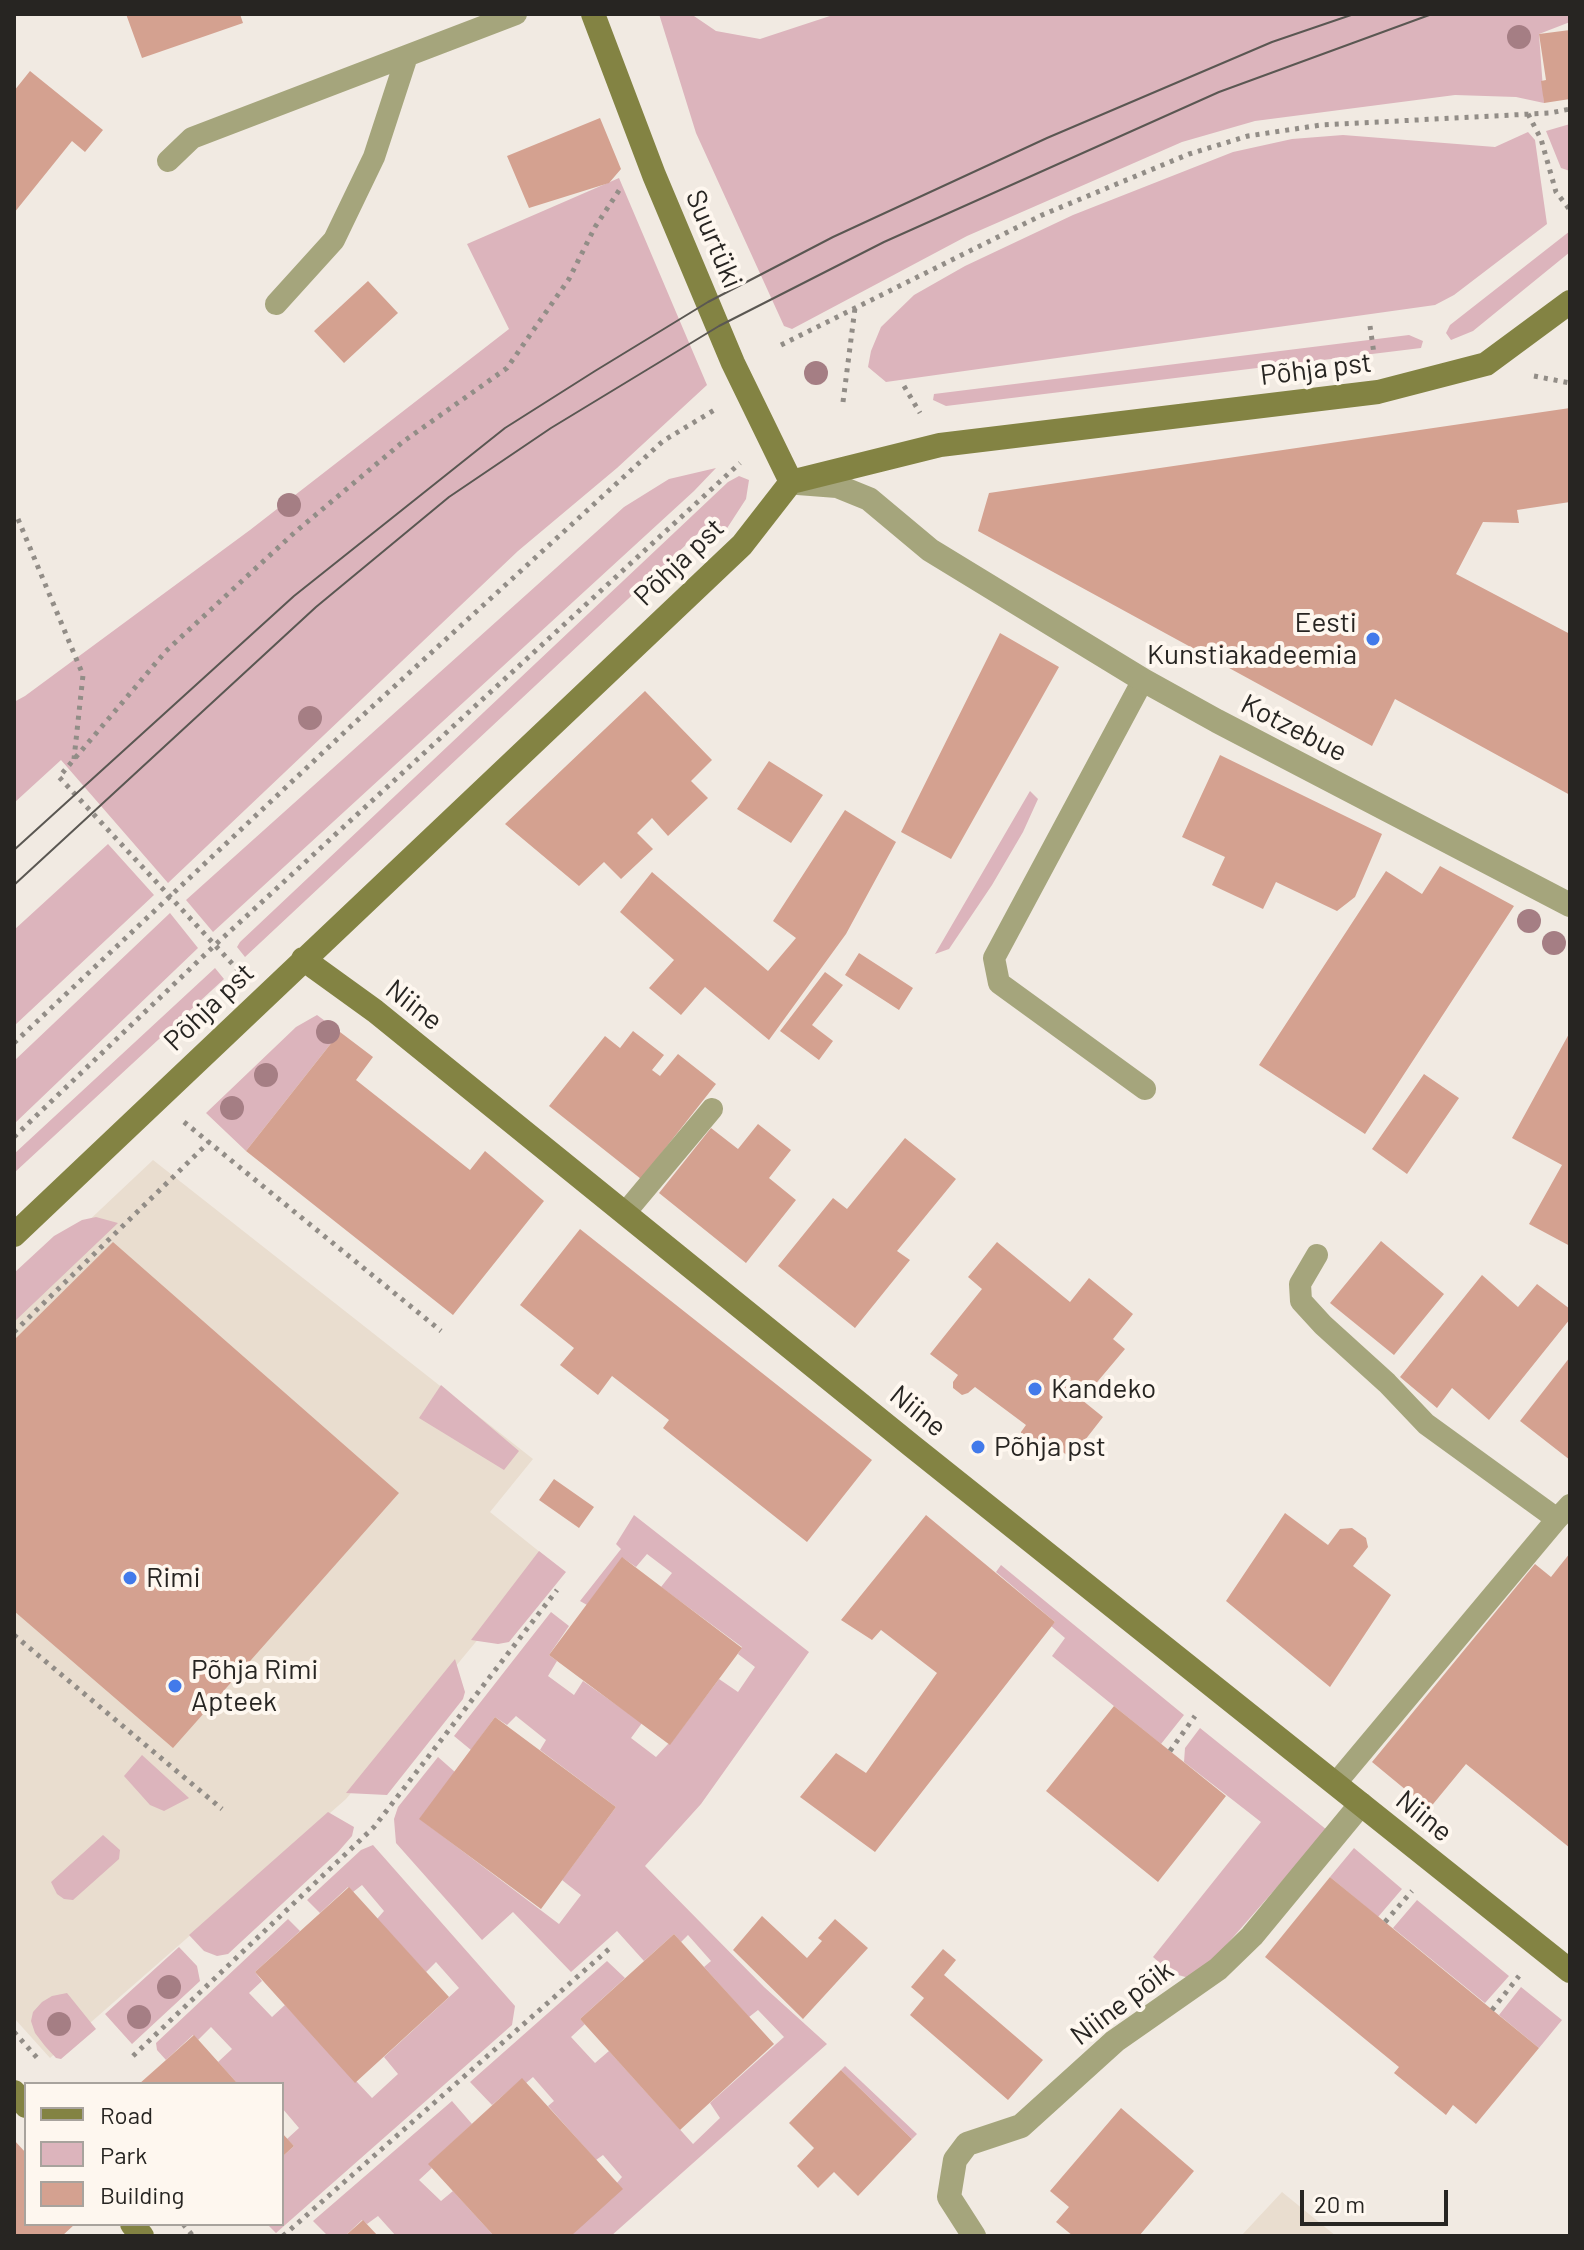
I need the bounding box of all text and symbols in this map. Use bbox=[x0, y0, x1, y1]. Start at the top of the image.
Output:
street label: Suurtüki bbox=[678, 185, 750, 293]
street label: Põhja pst bbox=[1258, 345, 1374, 393]
street label: Põhja pst bbox=[627, 511, 731, 613]
place label: Eesti Kunstiakadeemia bbox=[1147, 606, 1357, 672]
marker: Eesti Kunstiakadeemia bbox=[1364, 630, 1382, 648]
street label: Kotzebue bbox=[1235, 687, 1353, 769]
street label: Põhja pst bbox=[157, 956, 261, 1058]
street label: Niine bbox=[379, 972, 449, 1038]
place label: Kandeko bbox=[1051, 1372, 1156, 1406]
street label: Niine bbox=[883, 1378, 953, 1444]
marker: Kandeko bbox=[1026, 1380, 1044, 1398]
place label: Põhja pst bbox=[994, 1430, 1106, 1464]
marker: Põhja pst bbox=[969, 1438, 987, 1456]
place label: Rimi bbox=[146, 1561, 201, 1595]
marker: Rimi bbox=[121, 1569, 139, 1587]
place label: Põhja Rimi Apteek bbox=[191, 1653, 319, 1719]
marker: Põhja Rimi Apteek bbox=[166, 1677, 184, 1695]
street label: Niine bbox=[1389, 1783, 1459, 1849]
street label: Niine põik bbox=[1064, 1953, 1180, 2053]
legend bbox=[24, 2082, 284, 2226]
text: Road bbox=[100, 2100, 153, 2129]
text: Park bbox=[100, 2140, 147, 2169]
scale bar bbox=[1304, 2174, 1452, 2224]
text: Building bbox=[100, 2180, 184, 2209]
text: 20 m bbox=[1314, 2189, 1365, 2218]

